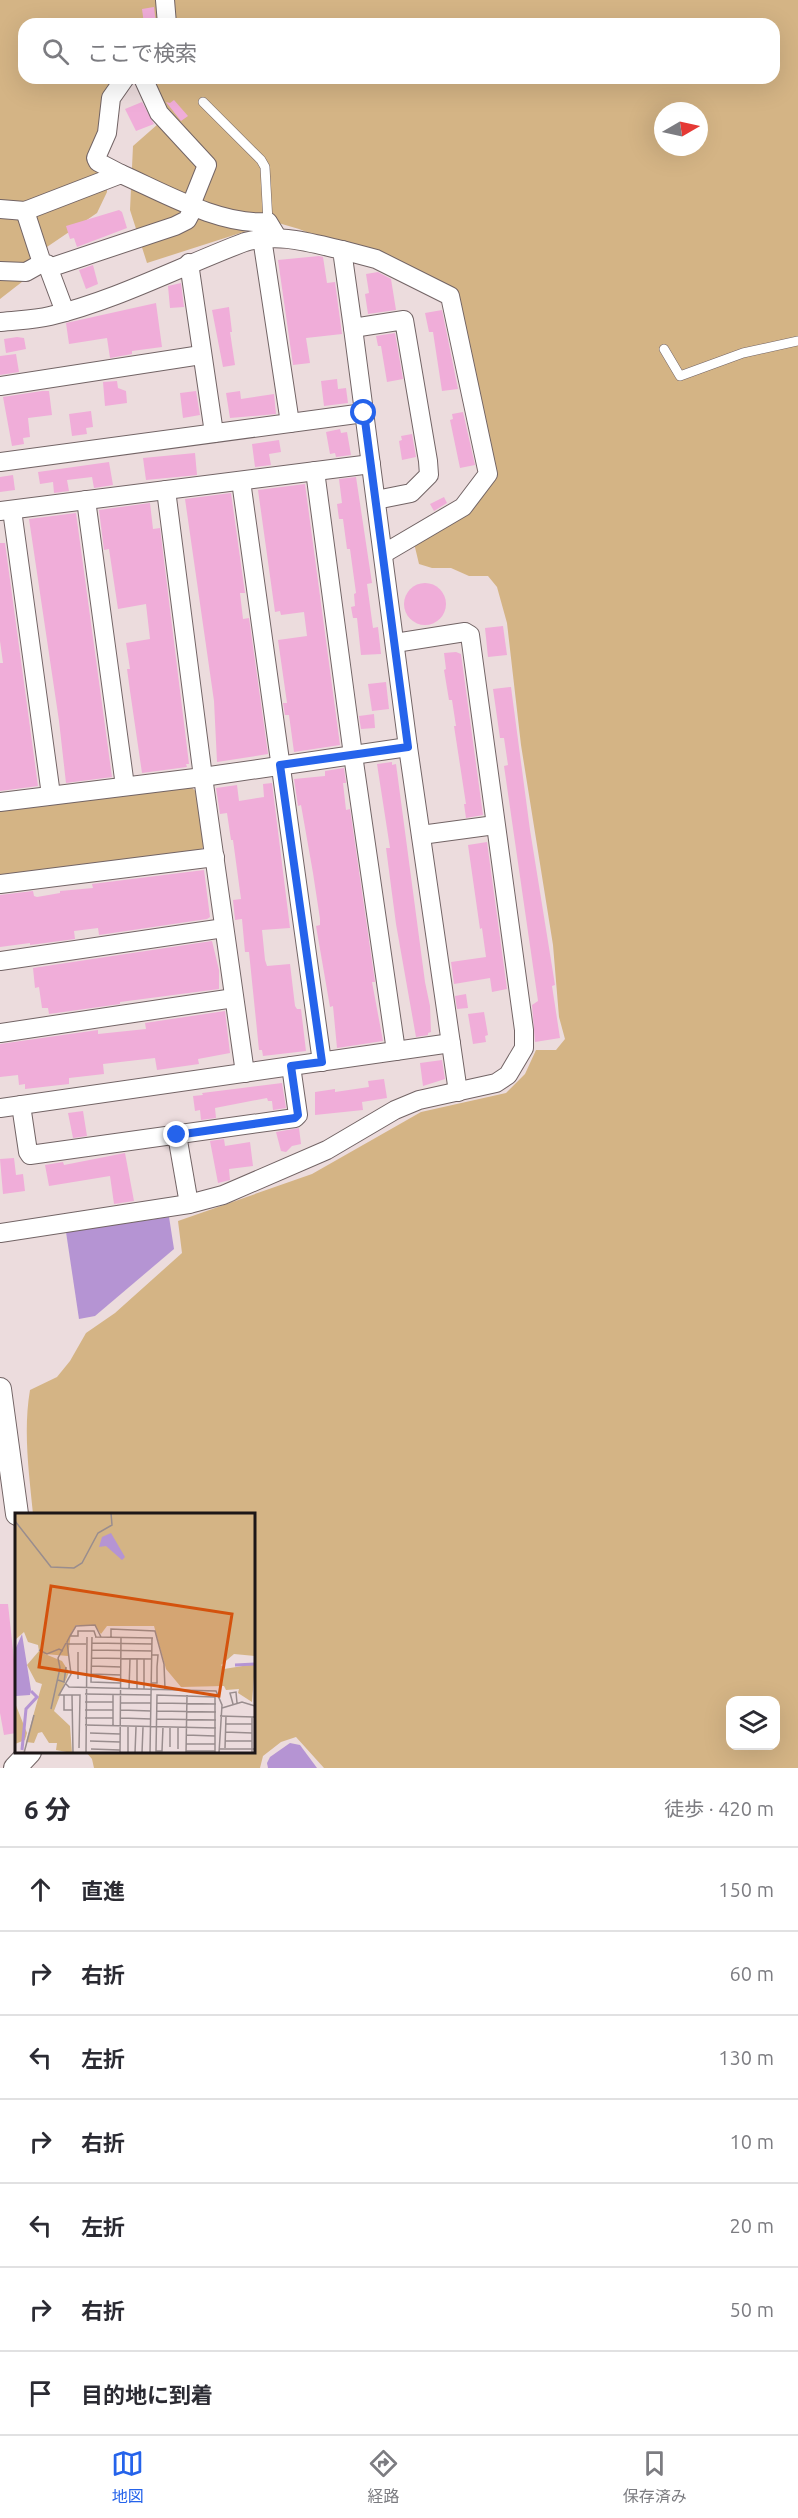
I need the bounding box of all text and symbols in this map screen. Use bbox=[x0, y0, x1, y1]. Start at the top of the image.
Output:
search box bbox=[18, 18, 780, 84]
icon: search bbox=[39, 35, 72, 68]
text: ここで検索 bbox=[87, 40, 197, 65]
north arrow bbox=[654, 102, 708, 156]
route start bbox=[350, 399, 376, 425]
route end bbox=[163, 1121, 189, 1147]
inset map bbox=[15, 1513, 255, 1753]
map controls bbox=[726, 1696, 780, 1750]
button: layers bbox=[726, 1696, 780, 1750]
text: 6 分 bbox=[24, 1795, 71, 1824]
text: 徒歩 · 420 m bbox=[664, 1797, 774, 1820]
icon: ahead bbox=[24, 1873, 57, 1906]
text: 直進 bbox=[81, 1878, 125, 1903]
text: 150 m bbox=[718, 1878, 774, 1901]
icon: right bbox=[24, 1957, 57, 1990]
text: 右折 bbox=[81, 1962, 125, 1987]
text: 60 m bbox=[730, 1962, 774, 1985]
icon: left bbox=[24, 2041, 57, 2074]
text: 左折 bbox=[81, 2046, 125, 2071]
text: 130 m bbox=[718, 2046, 774, 2069]
icon: right bbox=[24, 2125, 57, 2158]
text: 右折 bbox=[81, 2130, 125, 2155]
text: 10 m bbox=[730, 2130, 774, 2153]
icon: left bbox=[24, 2209, 57, 2242]
text: 左折 bbox=[81, 2214, 125, 2239]
text: 20 m bbox=[730, 2214, 774, 2237]
icon: right bbox=[24, 2293, 57, 2326]
text: 右折 bbox=[81, 2298, 125, 2323]
text: 50 m bbox=[730, 2298, 774, 2321]
icon: arrive bbox=[24, 2377, 57, 2410]
text: 目的地に到着 bbox=[81, 2382, 213, 2407]
tab: 地図 bbox=[111, 2447, 144, 2507]
tab: 経路 bbox=[367, 2447, 400, 2507]
tab: 保存済み bbox=[623, 2447, 687, 2507]

